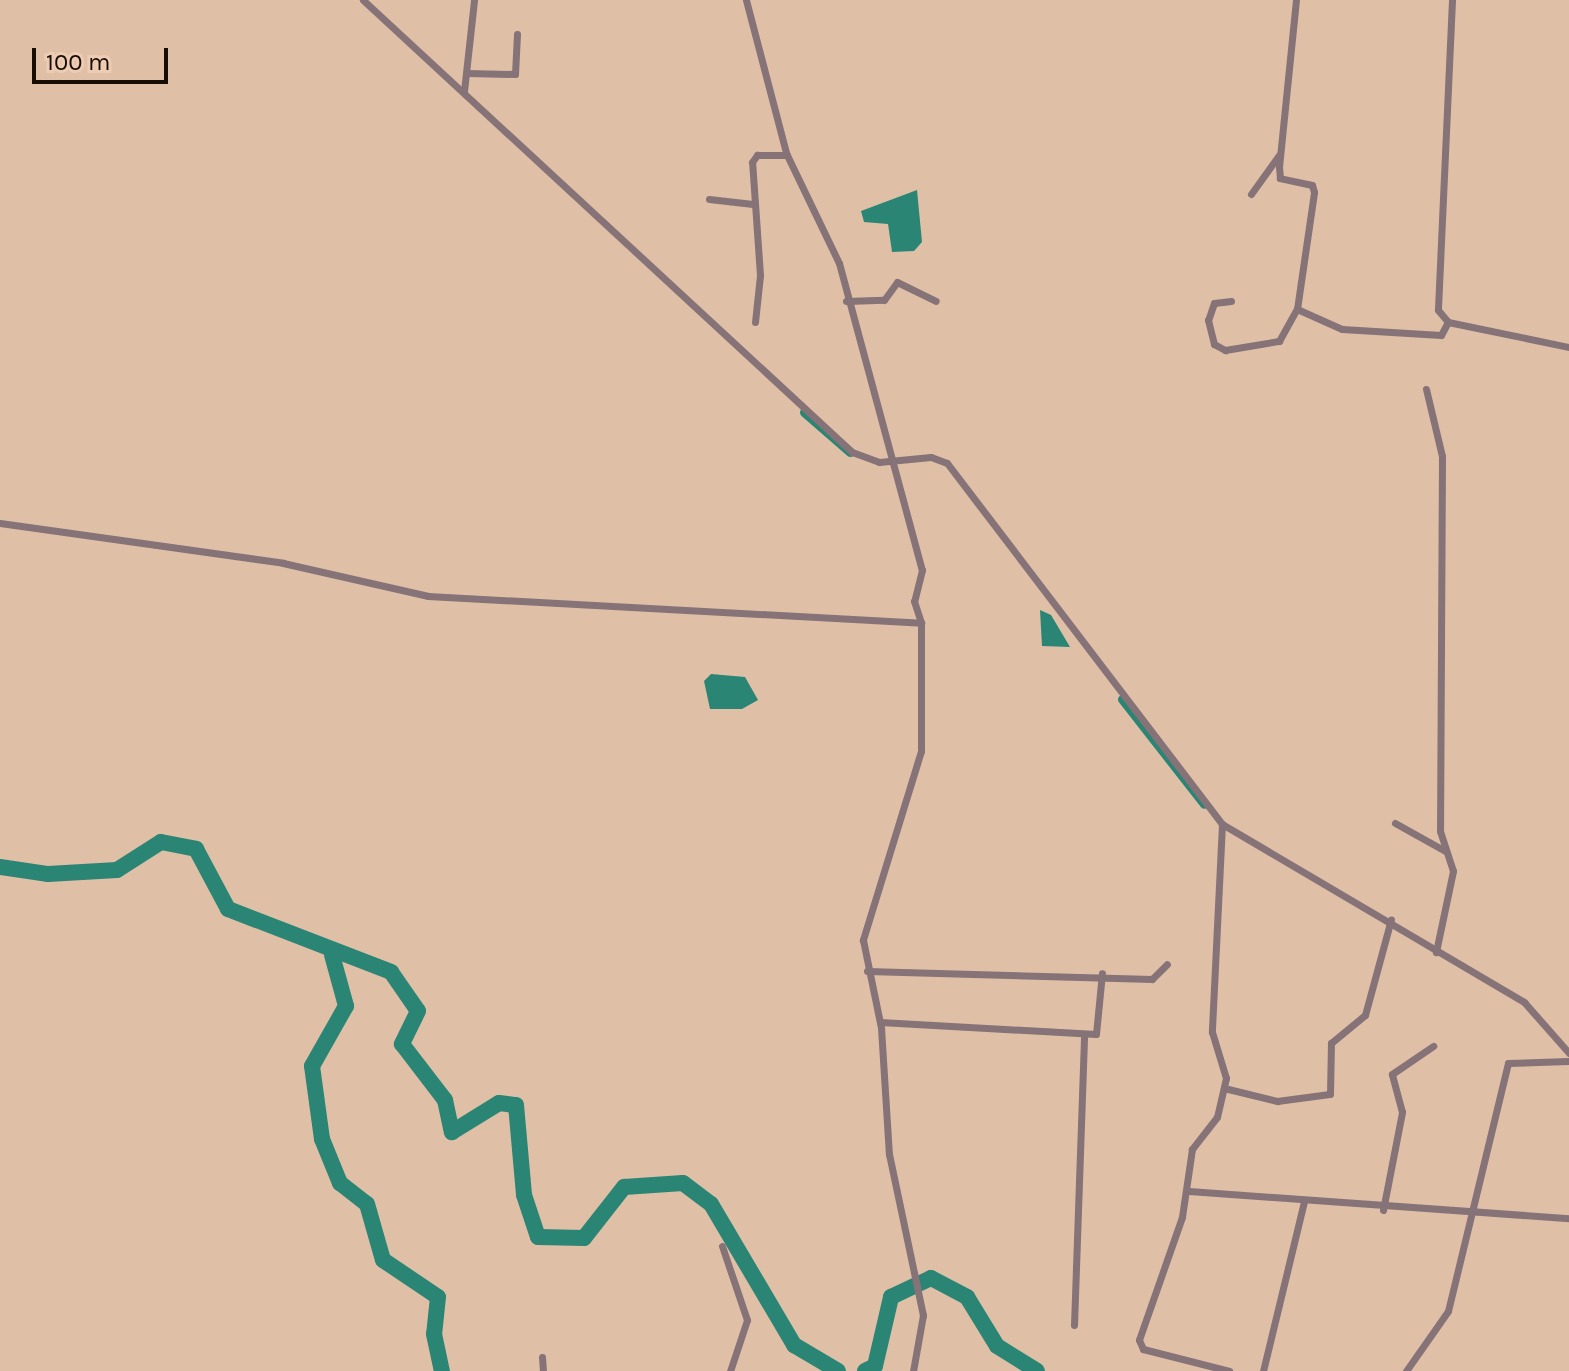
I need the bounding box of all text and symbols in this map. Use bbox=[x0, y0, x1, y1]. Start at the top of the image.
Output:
scale bar bbox=[36, 32, 172, 82]
text: 100 m bbox=[46, 48, 111, 76]

